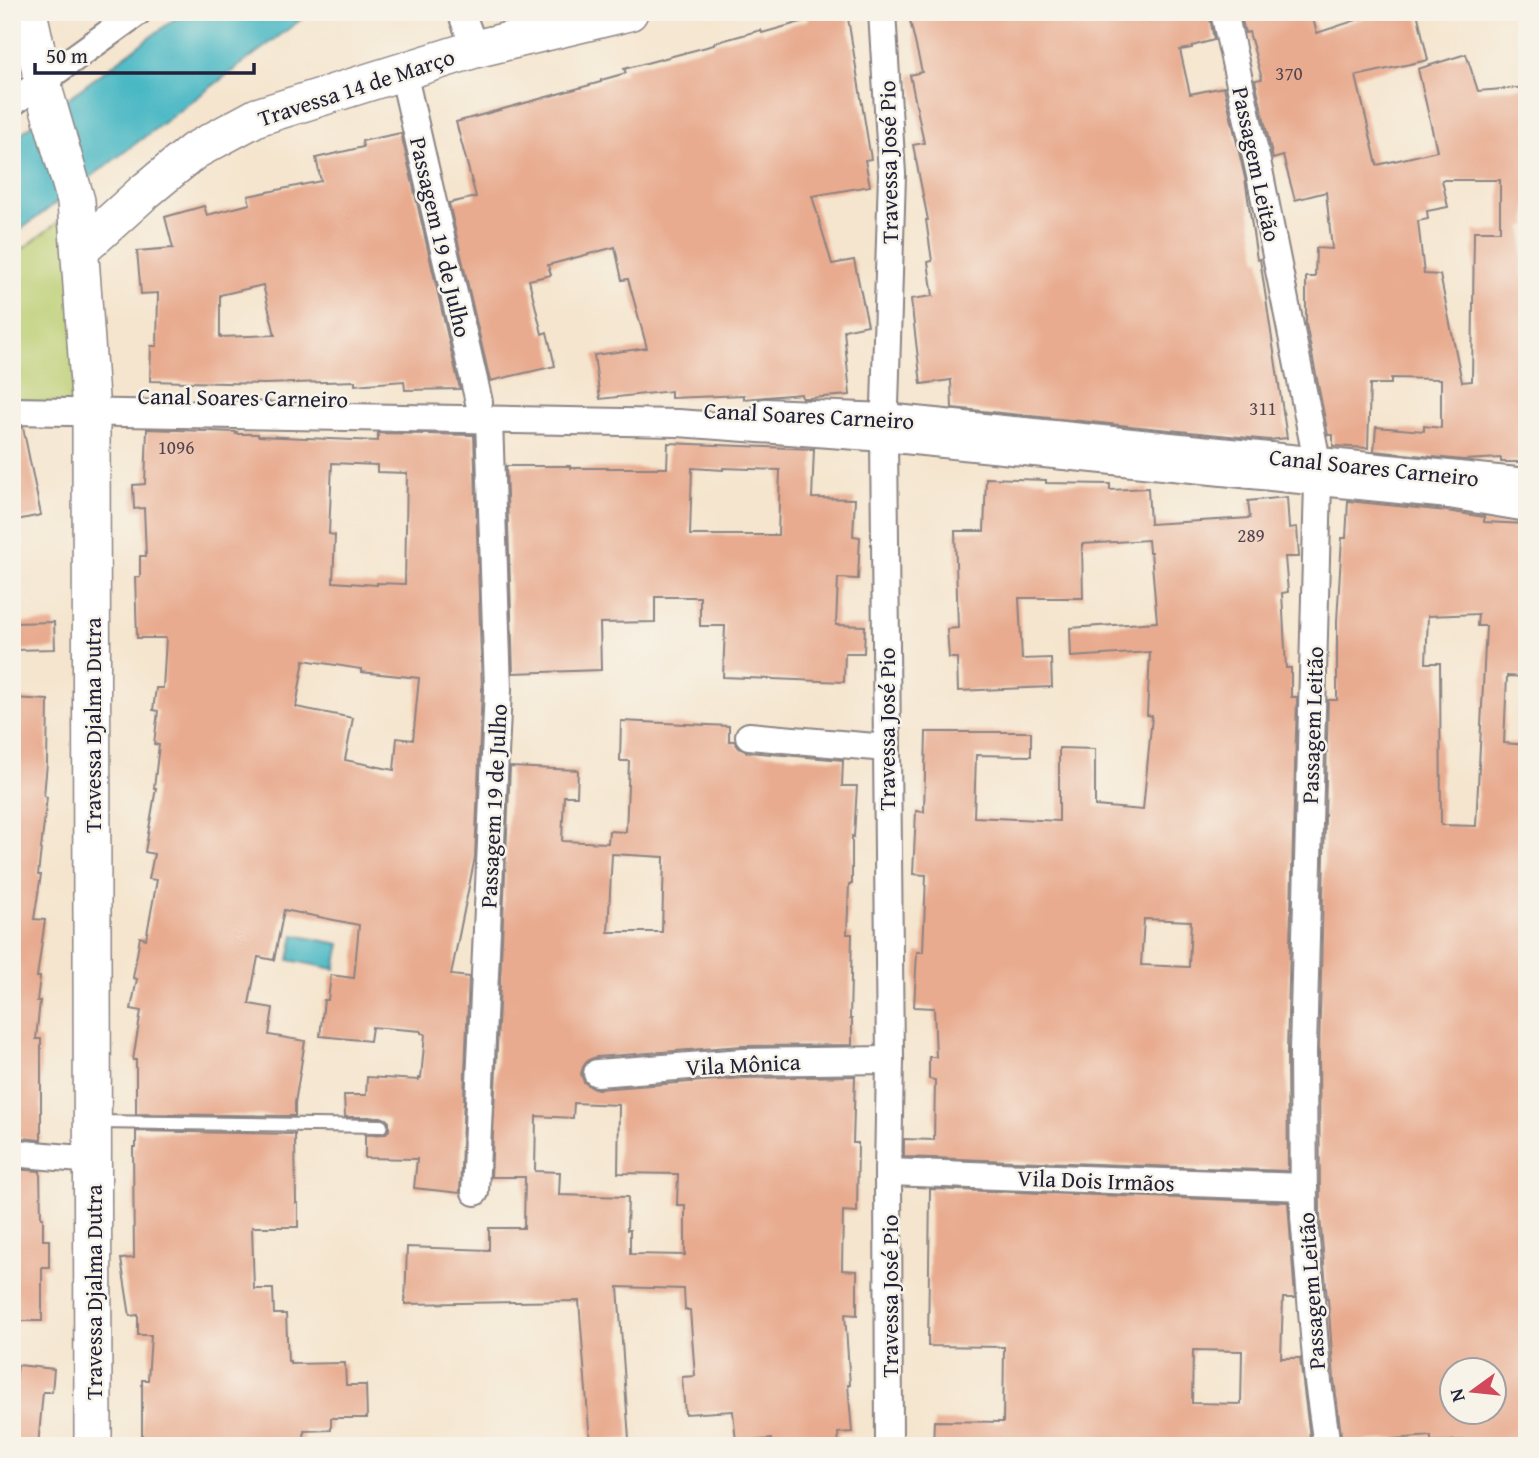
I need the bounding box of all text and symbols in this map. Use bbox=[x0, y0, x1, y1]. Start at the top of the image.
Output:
scale bar bbox=[35, 32, 254, 76]
text: 50 m bbox=[46, 40, 88, 71]
street label: Travessa 14 de Março bbox=[253, 40, 459, 134]
house number: 370 bbox=[1275, 59, 1303, 87]
street label: Travessa José Pio bbox=[870, 80, 906, 244]
street label: Passagem Leitão bbox=[1224, 83, 1290, 245]
street label: Passagem 19 de Julho bbox=[402, 134, 480, 340]
street label: Canal Soares Carneiro bbox=[137, 379, 349, 415]
street label: Canal Soares Carneiro bbox=[703, 393, 915, 437]
house number: 311 bbox=[1249, 394, 1277, 422]
house number: 1096 bbox=[158, 433, 194, 461]
street label: Canal Soares Carneiro bbox=[1268, 440, 1480, 494]
house number: 289 bbox=[1237, 521, 1265, 549]
street label: Travessa Djalma Dutra bbox=[76, 617, 109, 833]
street label: Passagem Leitão bbox=[1293, 646, 1331, 804]
street label: Travessa José Pio bbox=[870, 647, 903, 811]
street label: Passagem 19 de Julho bbox=[471, 703, 515, 909]
street label: Vila Mônica bbox=[685, 1045, 801, 1083]
street label: Vila Dois Irmãos bbox=[1017, 1161, 1175, 1199]
street label: Travessa Djalma Dutra bbox=[77, 1184, 110, 1400]
street label: Passagem Leitão bbox=[1289, 1211, 1333, 1371]
street label: Travessa José Pio bbox=[873, 1214, 906, 1378]
north arrow bbox=[1438, 1356, 1508, 1426]
text: N bbox=[1441, 1385, 1472, 1405]

